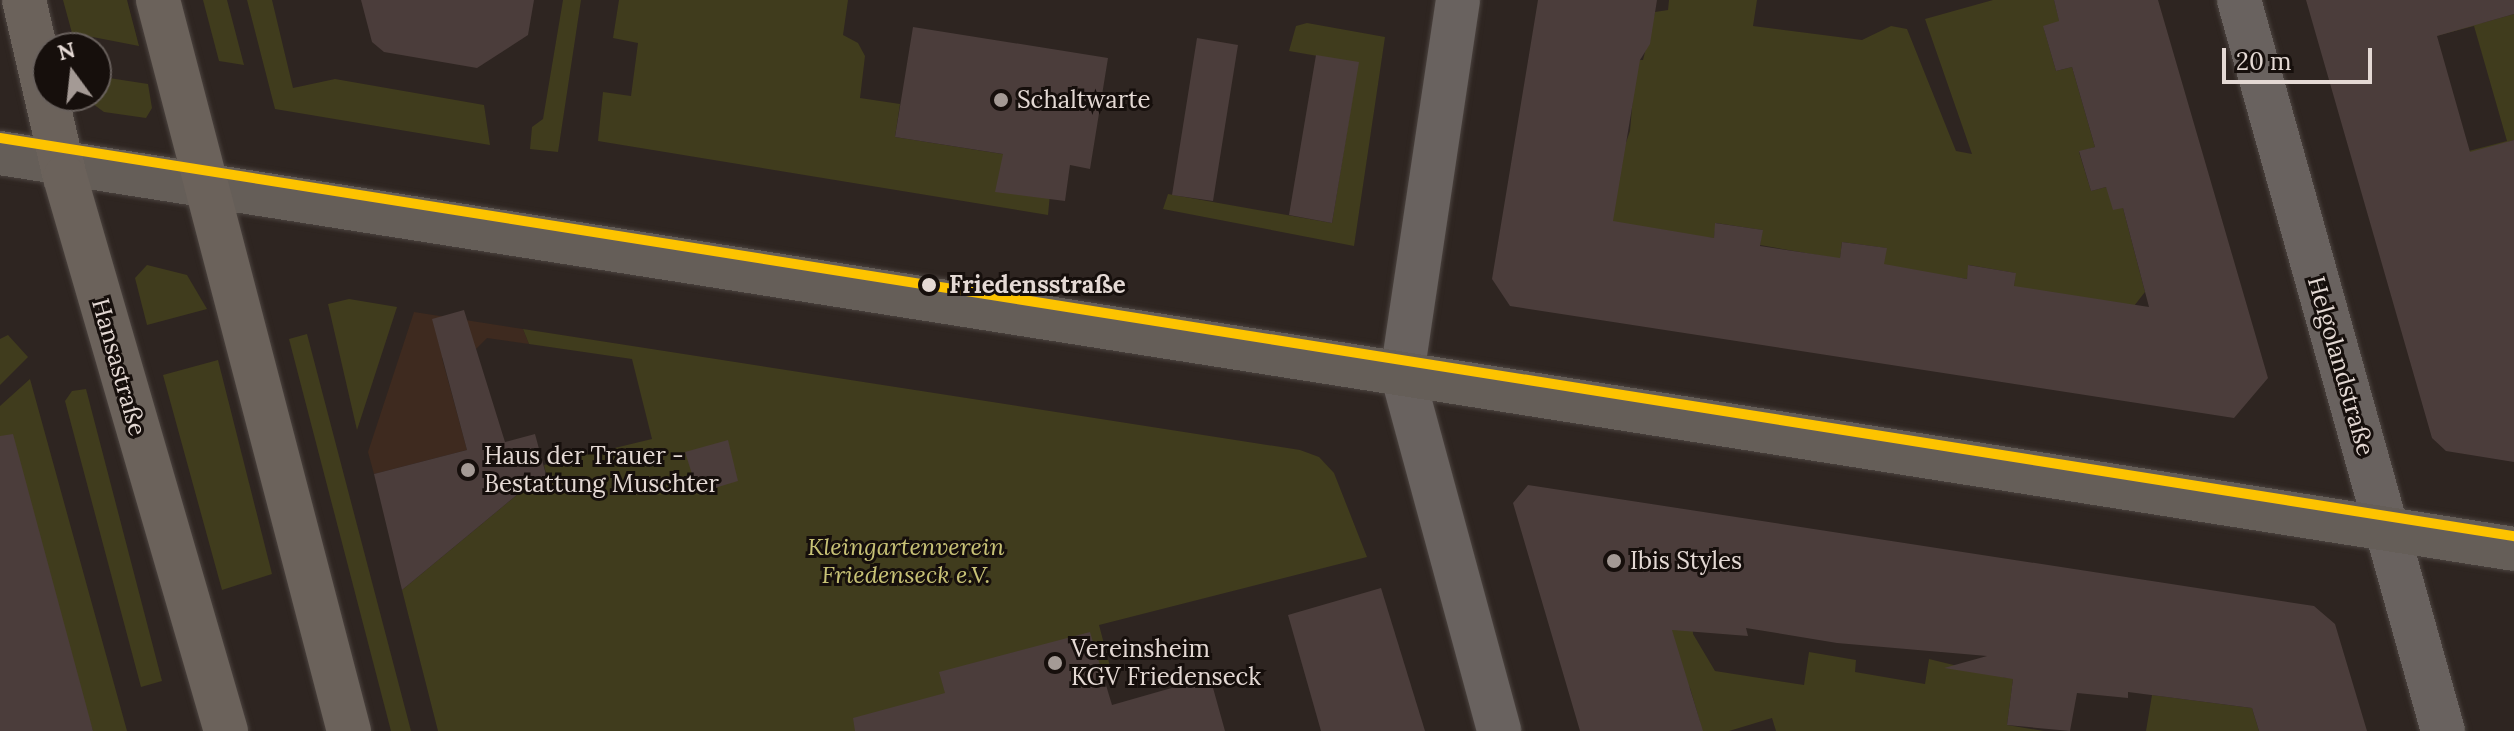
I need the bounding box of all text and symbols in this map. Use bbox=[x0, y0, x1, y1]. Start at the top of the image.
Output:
north arrow bbox=[32, 32, 112, 112]
scale bar bbox=[2226, 32, 2376, 82]
text: N bbox=[54, 35, 78, 66]
text: 20 m bbox=[2236, 46, 2292, 77]
place label: Schaltwarte bbox=[1017, 86, 1151, 114]
marker: Schaltwarte bbox=[992, 91, 1010, 109]
place label: Friedensstraße bbox=[949, 271, 1126, 299]
marker: Friedensstraße bbox=[916, 272, 942, 298]
street label: Helgolandstraße bbox=[2302, 273, 2380, 459]
street label: Hansastraße bbox=[86, 295, 152, 439]
place label: Haus der Trauer - Bestattung Muschter bbox=[484, 442, 719, 498]
marker: Haus der Trauer - Bestattung Muschter bbox=[459, 461, 477, 479]
park label: Kleingartenverein Friedenseck e.V. bbox=[808, 533, 1004, 589]
place label: Ibis Styles bbox=[1630, 547, 1742, 575]
marker: Ibis Styles bbox=[1605, 552, 1623, 570]
place label: Vereinsheim KGV Friedenseck bbox=[1071, 635, 1261, 691]
marker: Vereinsheim KGV Friedenseck bbox=[1046, 654, 1064, 672]

